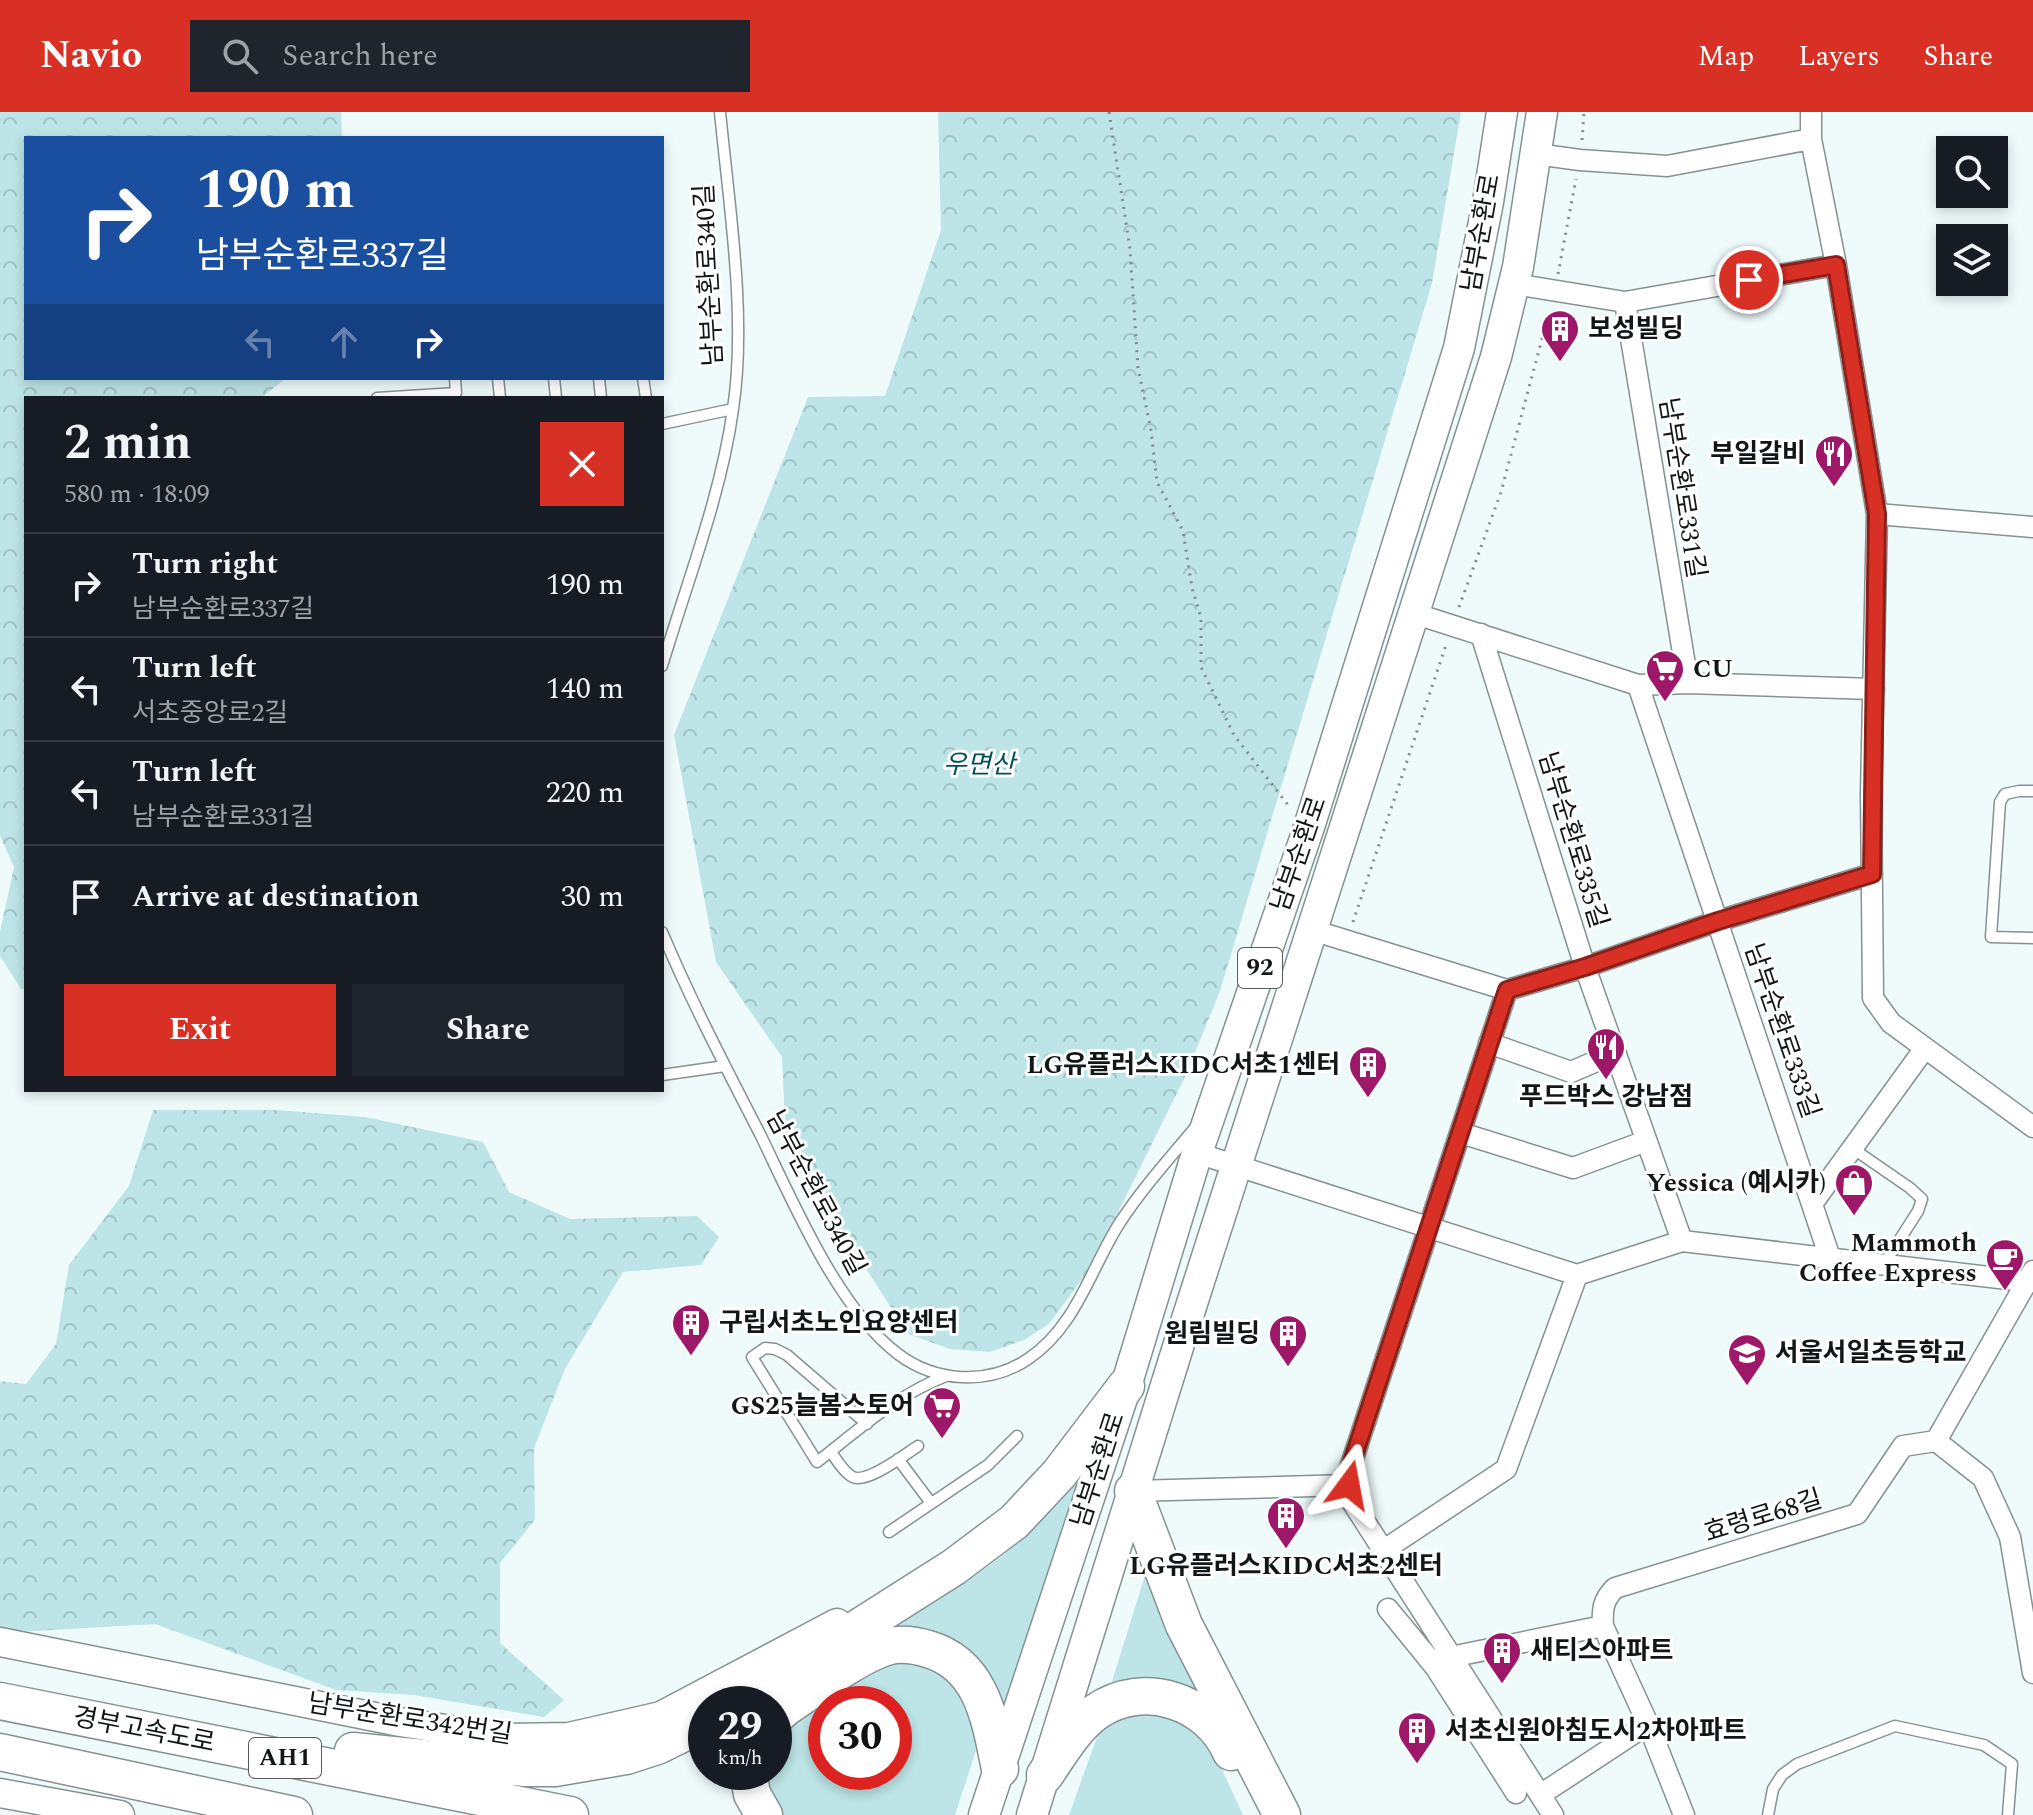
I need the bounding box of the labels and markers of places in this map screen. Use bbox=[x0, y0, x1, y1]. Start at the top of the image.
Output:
pin bbox=[1715, 246, 1783, 314]
building icon: 보성빌딩 bbox=[1539, 308, 1581, 363]
place label: 보성빌딩 bbox=[1588, 309, 1684, 349]
restaurant icon: 부일갈비 bbox=[1813, 433, 1855, 488]
place label: 부일갈비 bbox=[1710, 434, 1806, 474]
supermarket icon: CU bbox=[1644, 648, 1686, 703]
place label: CU bbox=[1693, 649, 1733, 689]
restaurant icon: 푸드박스 강남점 bbox=[1585, 1026, 1627, 1081]
building icon: LG유플러스KIDC서초1센터 bbox=[1347, 1044, 1389, 1099]
place label: LG유플러스KIDC서초1센터 bbox=[1027, 1045, 1340, 1085]
place label: 푸드박스 강남점 bbox=[1519, 1077, 1693, 1117]
shop icon: Yessica (예시카) bbox=[1833, 1162, 1875, 1217]
place label: Yessica (예시카) bbox=[1646, 1163, 1826, 1203]
place label: Mammoth Coffee Express bbox=[1799, 1223, 1977, 1293]
cafe icon: Mammoth Coffee Express bbox=[1984, 1237, 2026, 1292]
building icon: 구립서초노인요양센터 bbox=[670, 1302, 712, 1357]
place label: 구립서초노인요양센터 bbox=[719, 1303, 958, 1343]
building icon: 원림빌딩 bbox=[1267, 1313, 1309, 1368]
place label: 원림빌딩 bbox=[1164, 1314, 1260, 1354]
school or university icon: 서울서일초등학교 bbox=[1726, 1332, 1768, 1387]
place label: 서울서일초등학교 bbox=[1775, 1333, 1966, 1373]
supermarket icon: GS25늘봄스토어 bbox=[921, 1385, 963, 1440]
place label: GS25늘봄스토어 bbox=[731, 1386, 914, 1426]
building icon: LG유플러스KIDC서초2센터 bbox=[1265, 1495, 1307, 1550]
place label: LG유플러스KIDC서초2센터 bbox=[1129, 1546, 1443, 1586]
building icon: 새티스아파트 bbox=[1481, 1630, 1523, 1685]
place label: 새티스아파트 bbox=[1530, 1631, 1674, 1671]
building icon: 서초신원아침도시2차아파트 bbox=[1396, 1710, 1438, 1765]
place label: 서초신원아침도시2차아파트 bbox=[1445, 1711, 1747, 1751]

